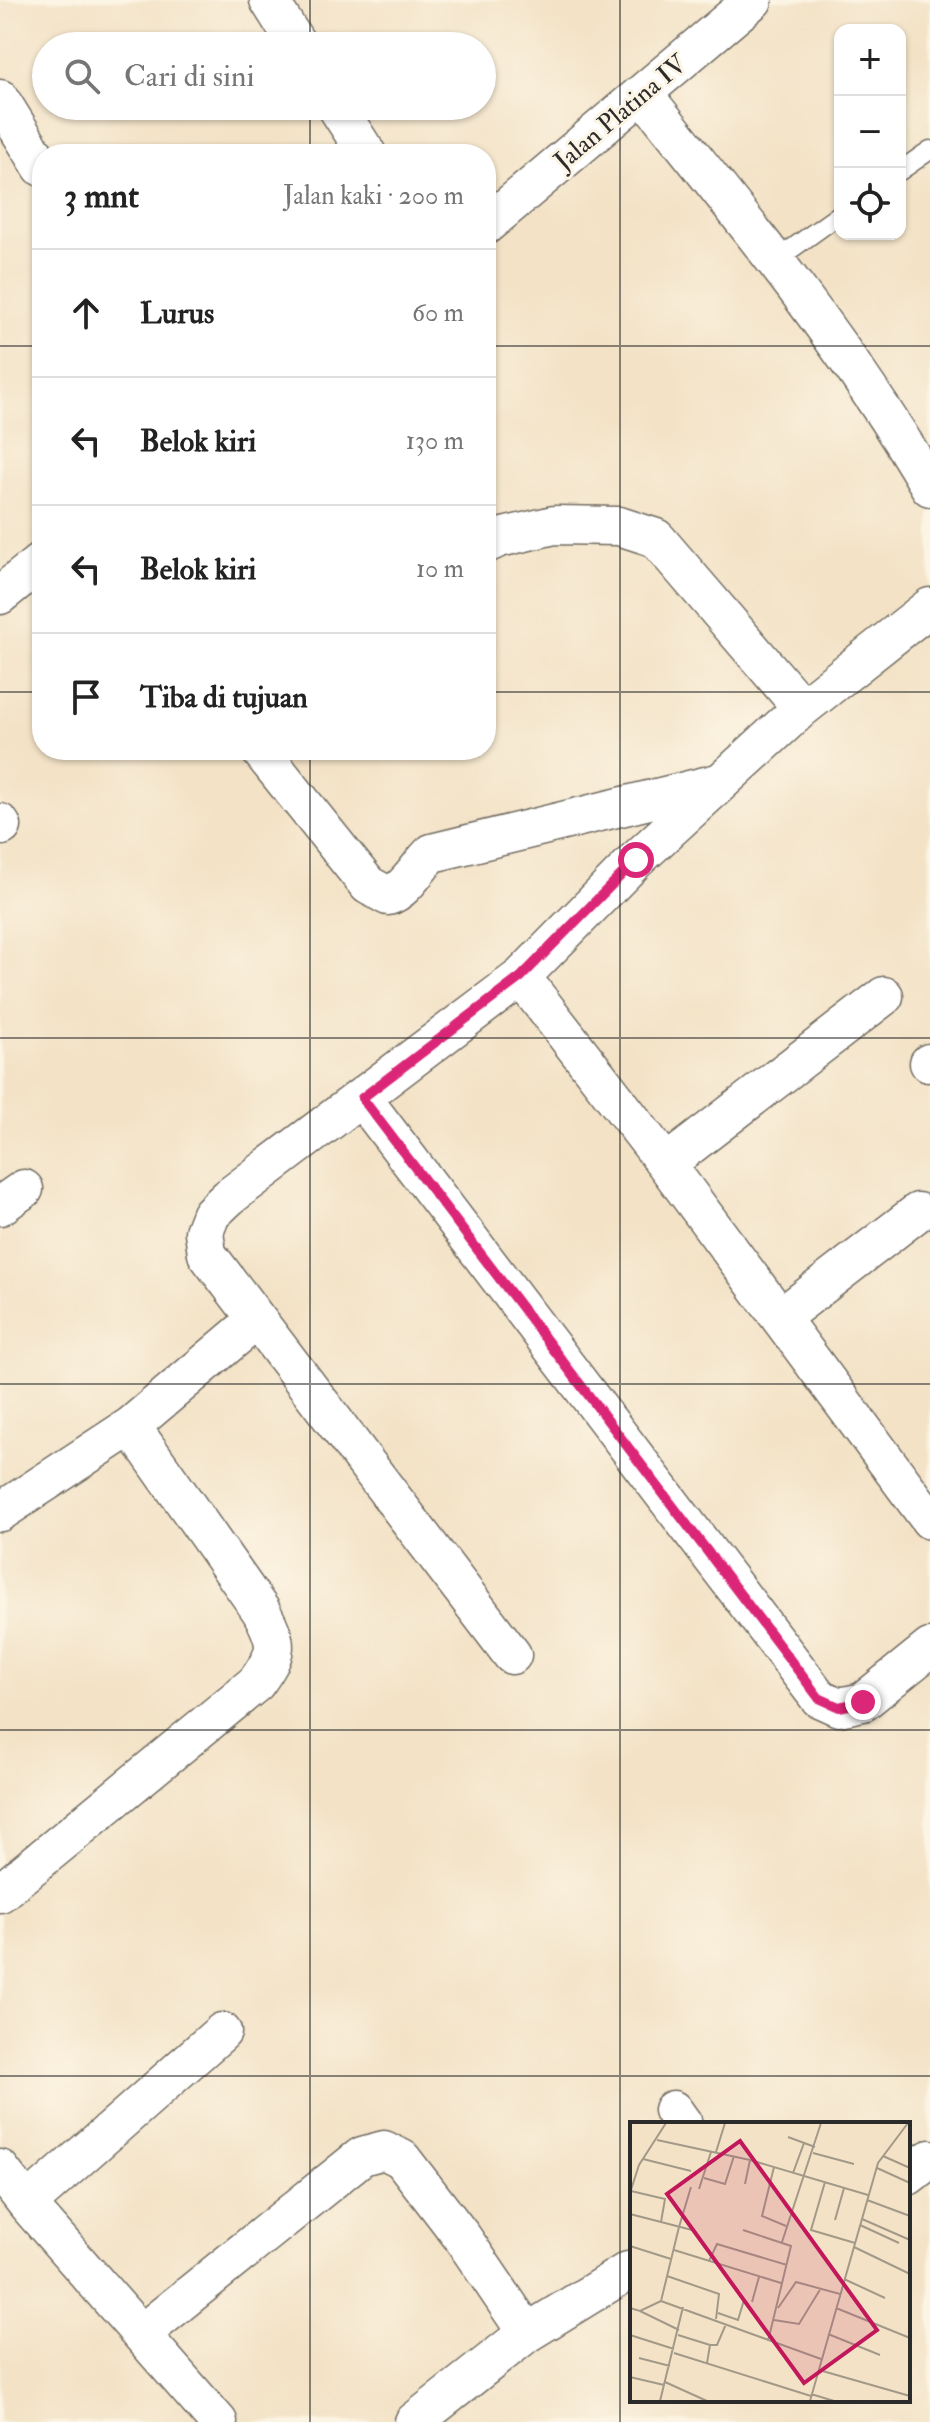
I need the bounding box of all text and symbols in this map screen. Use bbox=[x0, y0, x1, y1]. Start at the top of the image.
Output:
map controls bbox=[834, 24, 906, 240]
button: + bbox=[834, 24, 906, 96]
search box bbox=[32, 32, 496, 120]
street label: Jalan Platina IV bbox=[547, 47, 695, 178]
icon: search bbox=[60, 54, 104, 98]
text: Cari di sini bbox=[124, 58, 254, 95]
button: − bbox=[834, 96, 906, 168]
button: locate bbox=[834, 168, 906, 240]
text: 3 mnt bbox=[64, 175, 139, 218]
text: Jalan kaki · 200 m bbox=[283, 180, 464, 212]
icon: ahead bbox=[64, 291, 108, 335]
text: Lurus bbox=[140, 295, 214, 332]
text: 60 m bbox=[412, 297, 464, 329]
icon: left bbox=[64, 419, 108, 463]
text: Belok kiri bbox=[140, 423, 256, 460]
text: 130 m bbox=[406, 425, 464, 457]
icon: left bbox=[64, 547, 108, 591]
text: Belok kiri bbox=[140, 551, 256, 588]
text: 10 m bbox=[416, 553, 464, 585]
icon: arrive bbox=[64, 675, 108, 719]
text: Tiba di tujuan bbox=[140, 679, 308, 716]
route start bbox=[618, 842, 654, 878]
route end bbox=[845, 1684, 881, 1720]
inset map bbox=[630, 2122, 910, 2402]

